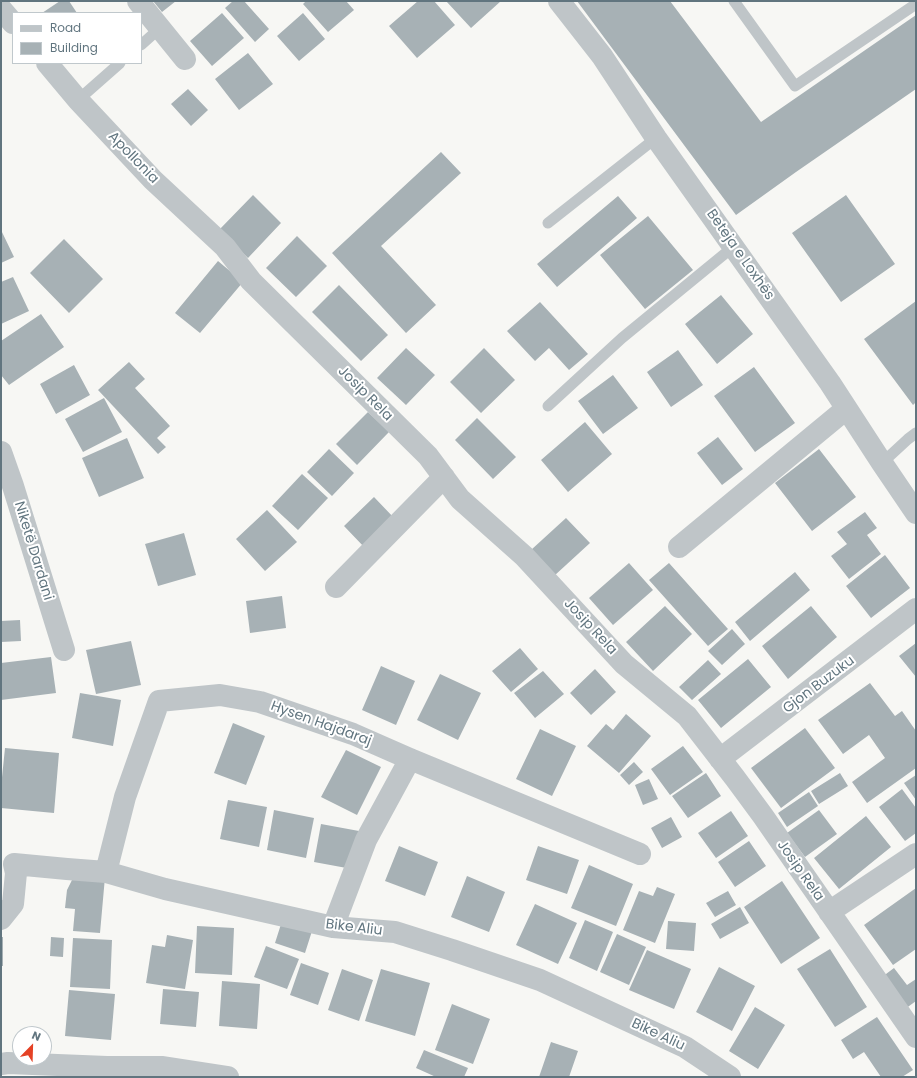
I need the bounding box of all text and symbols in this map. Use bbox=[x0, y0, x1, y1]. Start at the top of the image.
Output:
legend bbox=[12, 12, 142, 64]
text: Road bbox=[50, 19, 81, 36]
text: Building bbox=[50, 39, 98, 56]
street label: Apollonia bbox=[104, 129, 162, 187]
street label: Beteja e Loxhës bbox=[702, 206, 778, 304]
street label: Josip Rela bbox=[334, 363, 396, 425]
street label: Niketë Dardani bbox=[10, 499, 56, 603]
street label: Josip Rela bbox=[560, 596, 620, 658]
street label: Gjon Buzuku bbox=[780, 653, 858, 717]
street label: Hysen Hajdaraj bbox=[268, 698, 374, 750]
street label: Josip Rela bbox=[773, 837, 827, 905]
street label: Bike Aliu bbox=[325, 916, 383, 940]
street label: Bike Aliu bbox=[629, 1015, 687, 1055]
north arrow bbox=[12, 1026, 52, 1066]
text: N bbox=[29, 1027, 43, 1045]

